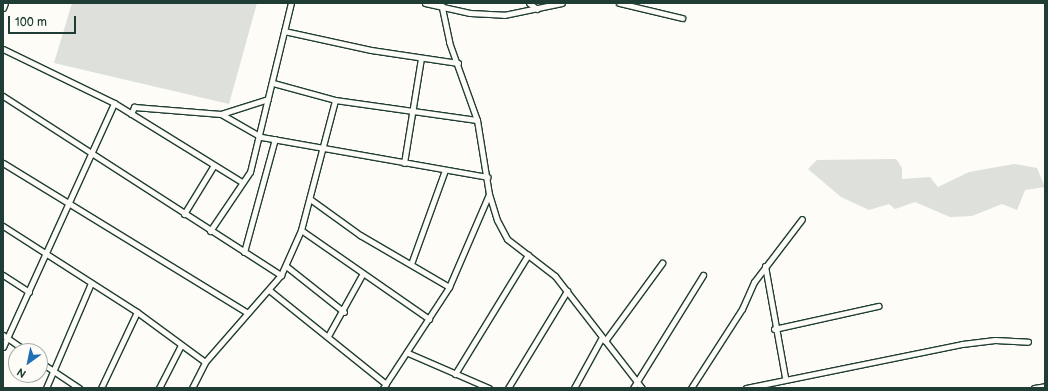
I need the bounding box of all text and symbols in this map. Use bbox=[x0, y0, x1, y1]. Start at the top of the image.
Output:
scale bar bbox=[10, 8, 78, 34]
text: 100 m bbox=[15, 15, 47, 30]
north arrow bbox=[8, 343, 48, 383]
text: N bbox=[15, 365, 29, 380]

